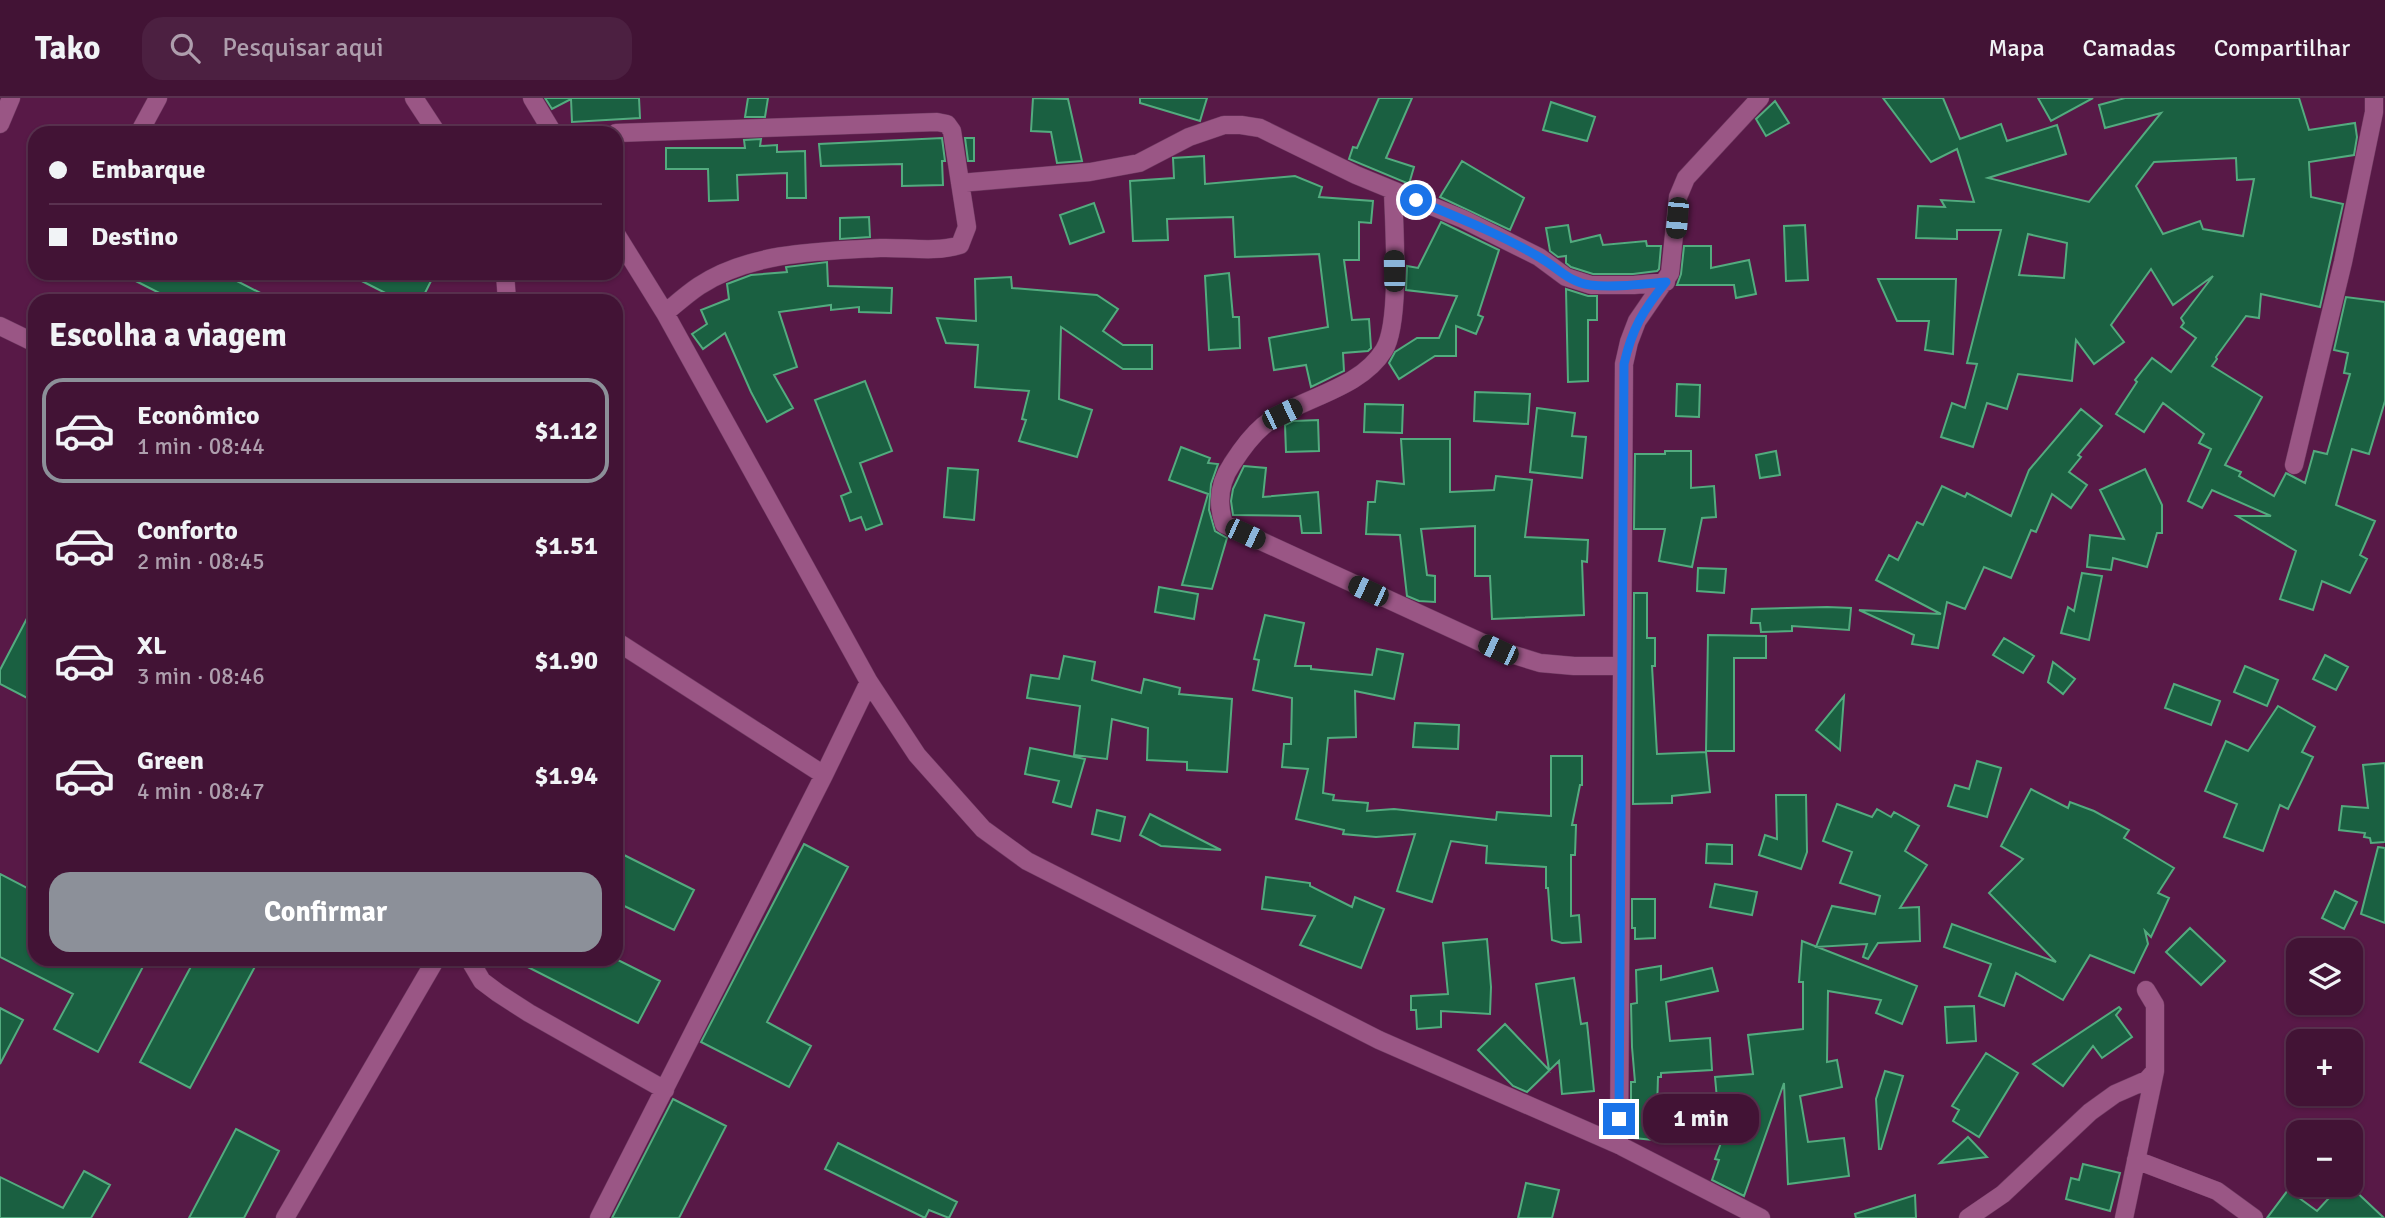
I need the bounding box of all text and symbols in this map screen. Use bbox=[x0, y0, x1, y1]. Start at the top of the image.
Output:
search box bbox=[142, 17, 632, 80]
text: Tako bbox=[35, 28, 100, 69]
icon: search bbox=[166, 29, 204, 67]
text: Pesquisar aqui bbox=[222, 32, 384, 64]
text: Mapa bbox=[1988, 33, 2045, 63]
text: Camadas bbox=[2083, 33, 2176, 63]
text: Compartilhar bbox=[2214, 33, 2350, 63]
text: Embarque bbox=[91, 154, 205, 186]
route start bbox=[1400, 184, 1432, 216]
car bbox=[1665, 196, 1690, 240]
text: Destino bbox=[91, 221, 178, 253]
car bbox=[1384, 250, 1405, 292]
text: Escolha a viagem bbox=[49, 316, 287, 355]
car bbox=[1259, 395, 1306, 433]
icon: car bbox=[53, 399, 116, 462]
text: Econômico bbox=[137, 400, 260, 432]
text: $1.12 bbox=[534, 415, 598, 447]
text: 1 min · 08:44 bbox=[137, 432, 265, 461]
icon: car bbox=[53, 514, 116, 577]
text: Conforto bbox=[137, 515, 238, 547]
car bbox=[1222, 516, 1269, 552]
text: $1.51 bbox=[534, 530, 598, 562]
text: 2 min · 08:45 bbox=[137, 547, 265, 576]
car bbox=[1345, 573, 1392, 609]
icon: car bbox=[53, 629, 116, 692]
text: XL bbox=[137, 630, 167, 662]
car bbox=[1475, 632, 1522, 668]
text: $1.90 bbox=[534, 645, 598, 677]
text: 3 min · 08:46 bbox=[137, 662, 265, 691]
icon: car bbox=[53, 744, 116, 807]
text: Green bbox=[137, 745, 204, 777]
text: $1.94 bbox=[534, 760, 598, 792]
text: 4 min · 08:47 bbox=[137, 777, 265, 806]
button: Confirmar bbox=[49, 872, 602, 952]
map controls bbox=[2286, 938, 2363, 1197]
button: layers bbox=[2286, 938, 2363, 1015]
button: + bbox=[2286, 1029, 2363, 1106]
callout: 1 min bbox=[1644, 1094, 1759, 1144]
route end bbox=[1603, 1103, 1635, 1135]
text: 1 min bbox=[1673, 1104, 1729, 1133]
button: − bbox=[2286, 1120, 2363, 1197]

